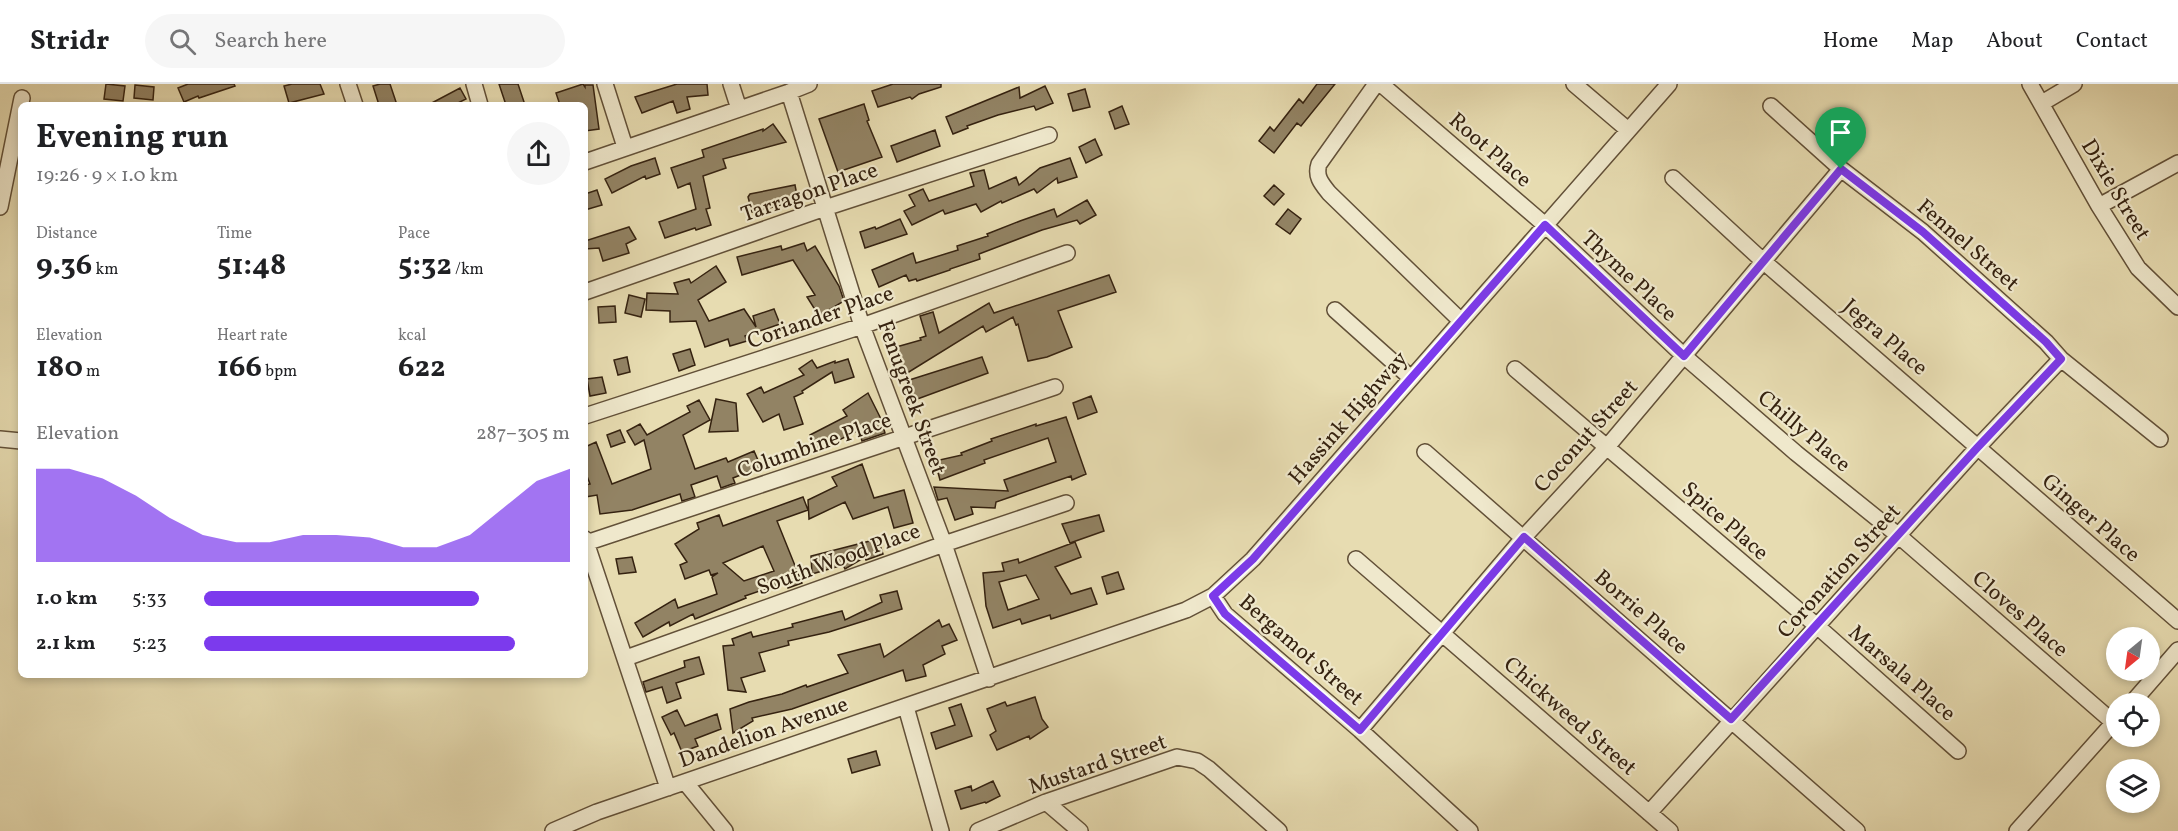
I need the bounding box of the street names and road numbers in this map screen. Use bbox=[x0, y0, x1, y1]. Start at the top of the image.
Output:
street label: Root Place bbox=[1441, 106, 1538, 196]
street label: Dixie Street bbox=[2072, 134, 2157, 247]
street label: Tarragon Place bbox=[737, 155, 882, 231]
street label: Fennel Street bbox=[1909, 193, 2026, 299]
street label: Thyme Place bbox=[1573, 224, 1683, 330]
street label: Coriander Place bbox=[743, 279, 898, 358]
street label: Jegra Place bbox=[1835, 292, 1934, 384]
street label: Fenugreek Street bbox=[868, 316, 953, 480]
street label: Hassink Highway bbox=[1282, 345, 1416, 492]
street label: Coconut Street bbox=[1528, 373, 1646, 500]
street label: Chilly Place bbox=[1750, 384, 1857, 480]
street label: Columbine Place bbox=[733, 405, 896, 487]
street label: Ginger Place bbox=[2034, 467, 2146, 571]
street label: Spice Place bbox=[1674, 475, 1775, 569]
street label: Coronation Street bbox=[1771, 497, 1909, 646]
street label: South Wood Place bbox=[753, 516, 925, 604]
street label: Borrie Place bbox=[1586, 563, 1694, 663]
street label: Cloves Place bbox=[1964, 564, 2074, 666]
street label: Bergamot Street bbox=[1231, 588, 1370, 714]
street label: Marsala Place bbox=[1841, 618, 1962, 729]
street label: Chickweed Street bbox=[1496, 650, 1643, 784]
street label: Dandelion Avenue bbox=[675, 690, 853, 777]
street label: Mustard Street bbox=[1025, 727, 1171, 803]

